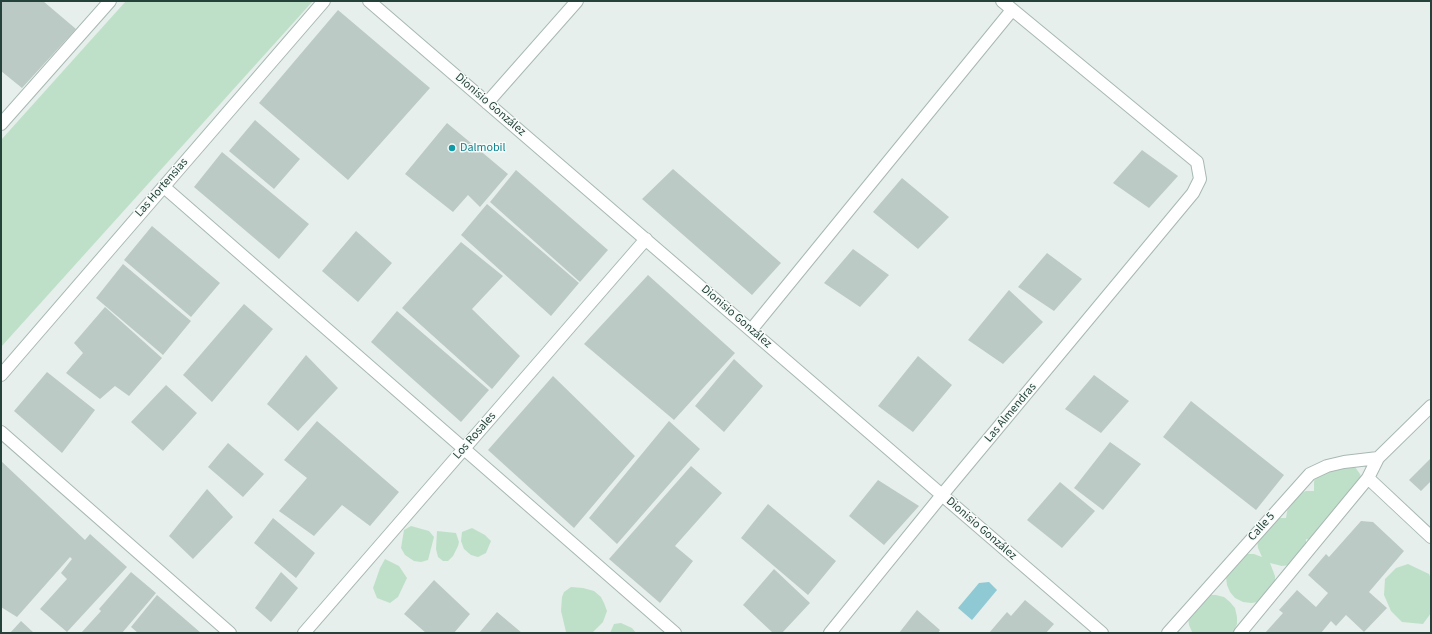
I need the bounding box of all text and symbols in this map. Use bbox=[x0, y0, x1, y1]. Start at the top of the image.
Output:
street label: Dionisio González bbox=[452, 70, 528, 140]
place label: Dalmobil bbox=[460, 141, 506, 155]
marker: Dalmobil bbox=[447, 143, 457, 153]
street label: Las Hortensias bbox=[133, 156, 191, 220]
street label: Dionisio González bbox=[698, 282, 774, 352]
street label: Las Almendras bbox=[982, 380, 1040, 446]
street label: Los Rosales bbox=[451, 409, 499, 463]
street label: Dionisio González bbox=[943, 494, 1019, 564]
street label: Calle 5 bbox=[1245, 510, 1279, 544]

